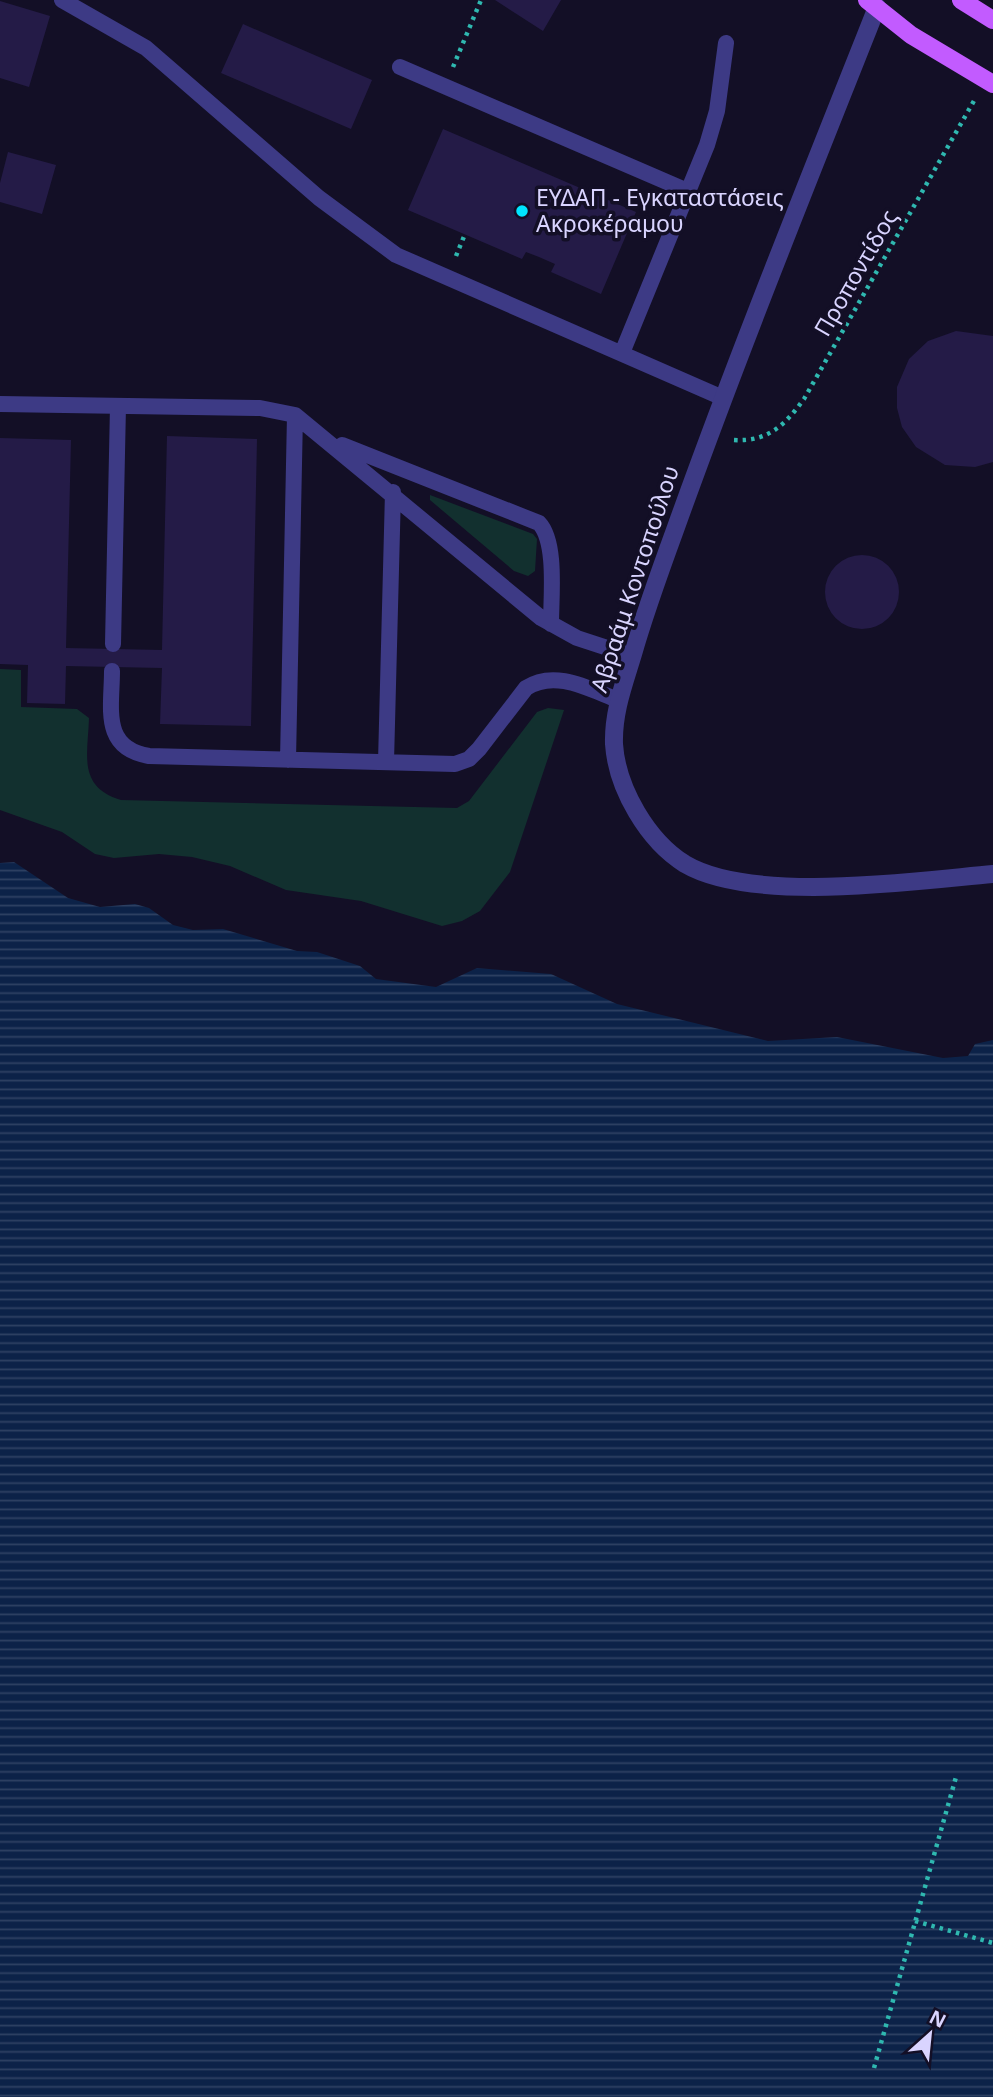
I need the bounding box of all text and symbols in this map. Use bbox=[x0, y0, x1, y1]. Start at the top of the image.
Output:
place label: ΕΥΔΑΠ - Εγκαταστάσεις Ακροκέραμου bbox=[536, 181, 784, 239]
marker: ΕΥΔΑΠ - Εγκαταστάσεις Ακροκέραμου bbox=[514, 203, 530, 219]
street label: Προποντίδος bbox=[806, 203, 904, 342]
street label: Αβραάμ Κοντοπούλου bbox=[582, 461, 686, 696]
north arrow bbox=[895, 1999, 965, 2069]
text: N bbox=[925, 2004, 951, 2034]

